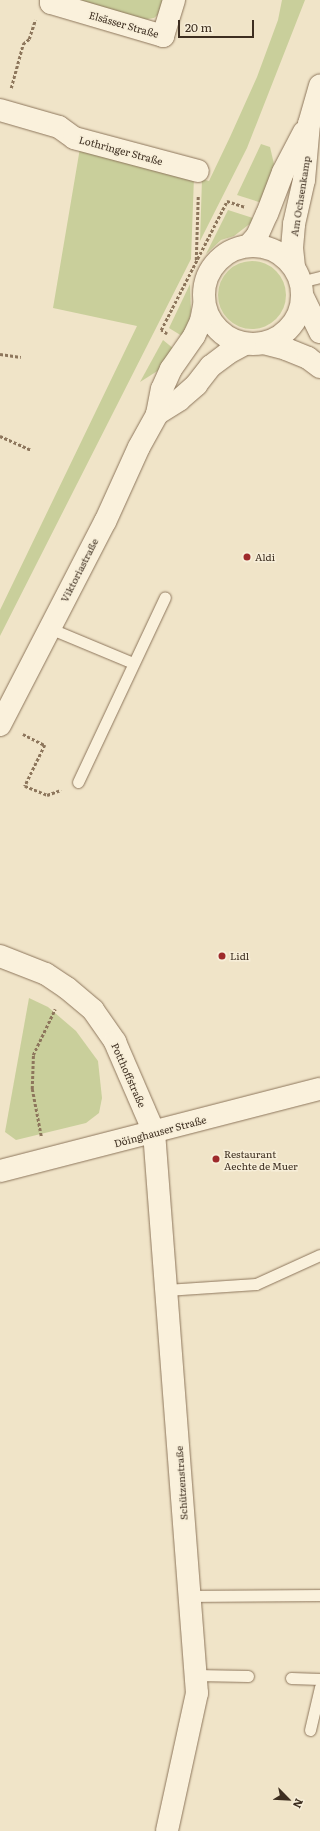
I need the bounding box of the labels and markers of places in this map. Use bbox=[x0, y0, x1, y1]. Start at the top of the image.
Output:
place label: Aldi bbox=[255, 551, 275, 563]
marker: Aldi bbox=[242, 552, 252, 562]
place label: Lidl bbox=[230, 950, 249, 962]
marker: Lidl bbox=[217, 951, 227, 961]
place label: Restaurant Aechte de Muer bbox=[224, 1147, 298, 1170]
marker: Restaurant Aechte de Muer bbox=[211, 1154, 221, 1164]

